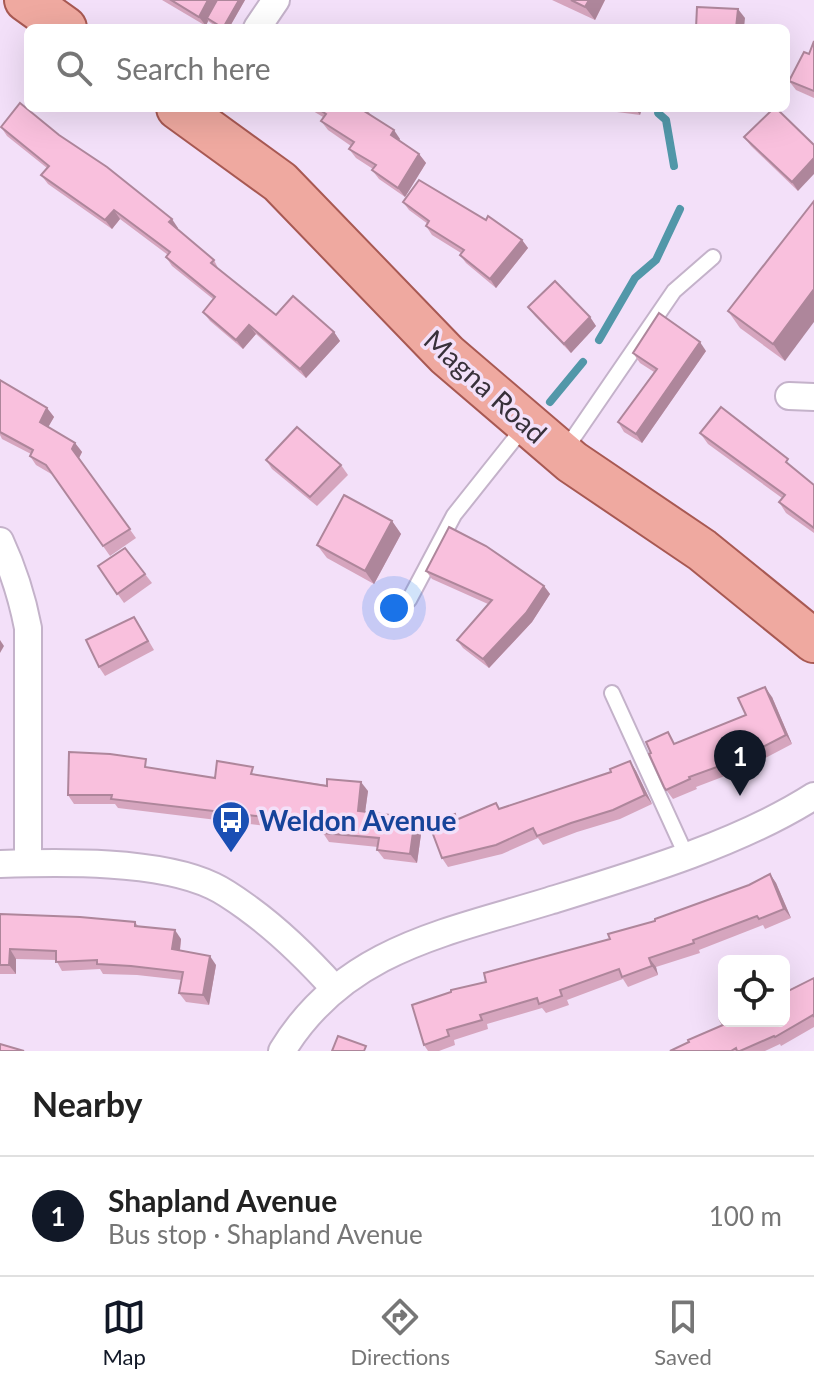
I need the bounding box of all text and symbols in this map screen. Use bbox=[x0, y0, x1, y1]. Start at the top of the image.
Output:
search box bbox=[24, 24, 790, 112]
icon: search bbox=[52, 46, 96, 90]
text: Search here bbox=[116, 50, 271, 86]
street label: Magna Road bbox=[418, 322, 554, 450]
your location bbox=[374, 588, 414, 628]
pin: 1 bbox=[714, 730, 766, 796]
bus stop icon: Weldon Avenue bbox=[210, 799, 252, 854]
place label: Weldon Avenue bbox=[259, 803, 456, 837]
map controls bbox=[718, 955, 790, 1027]
button: locate bbox=[718, 955, 790, 1027]
text: Nearby bbox=[32, 1083, 143, 1124]
text: Shapland Avenue bbox=[108, 1182, 337, 1218]
text: 1 bbox=[50, 1200, 66, 1232]
text: 100 m bbox=[709, 1200, 782, 1232]
text: Bus stop · Shapland Avenue bbox=[108, 1218, 423, 1250]
tab: Map bbox=[102, 1295, 146, 1370]
tab: Directions bbox=[351, 1295, 450, 1370]
tab: Saved bbox=[654, 1295, 712, 1370]

